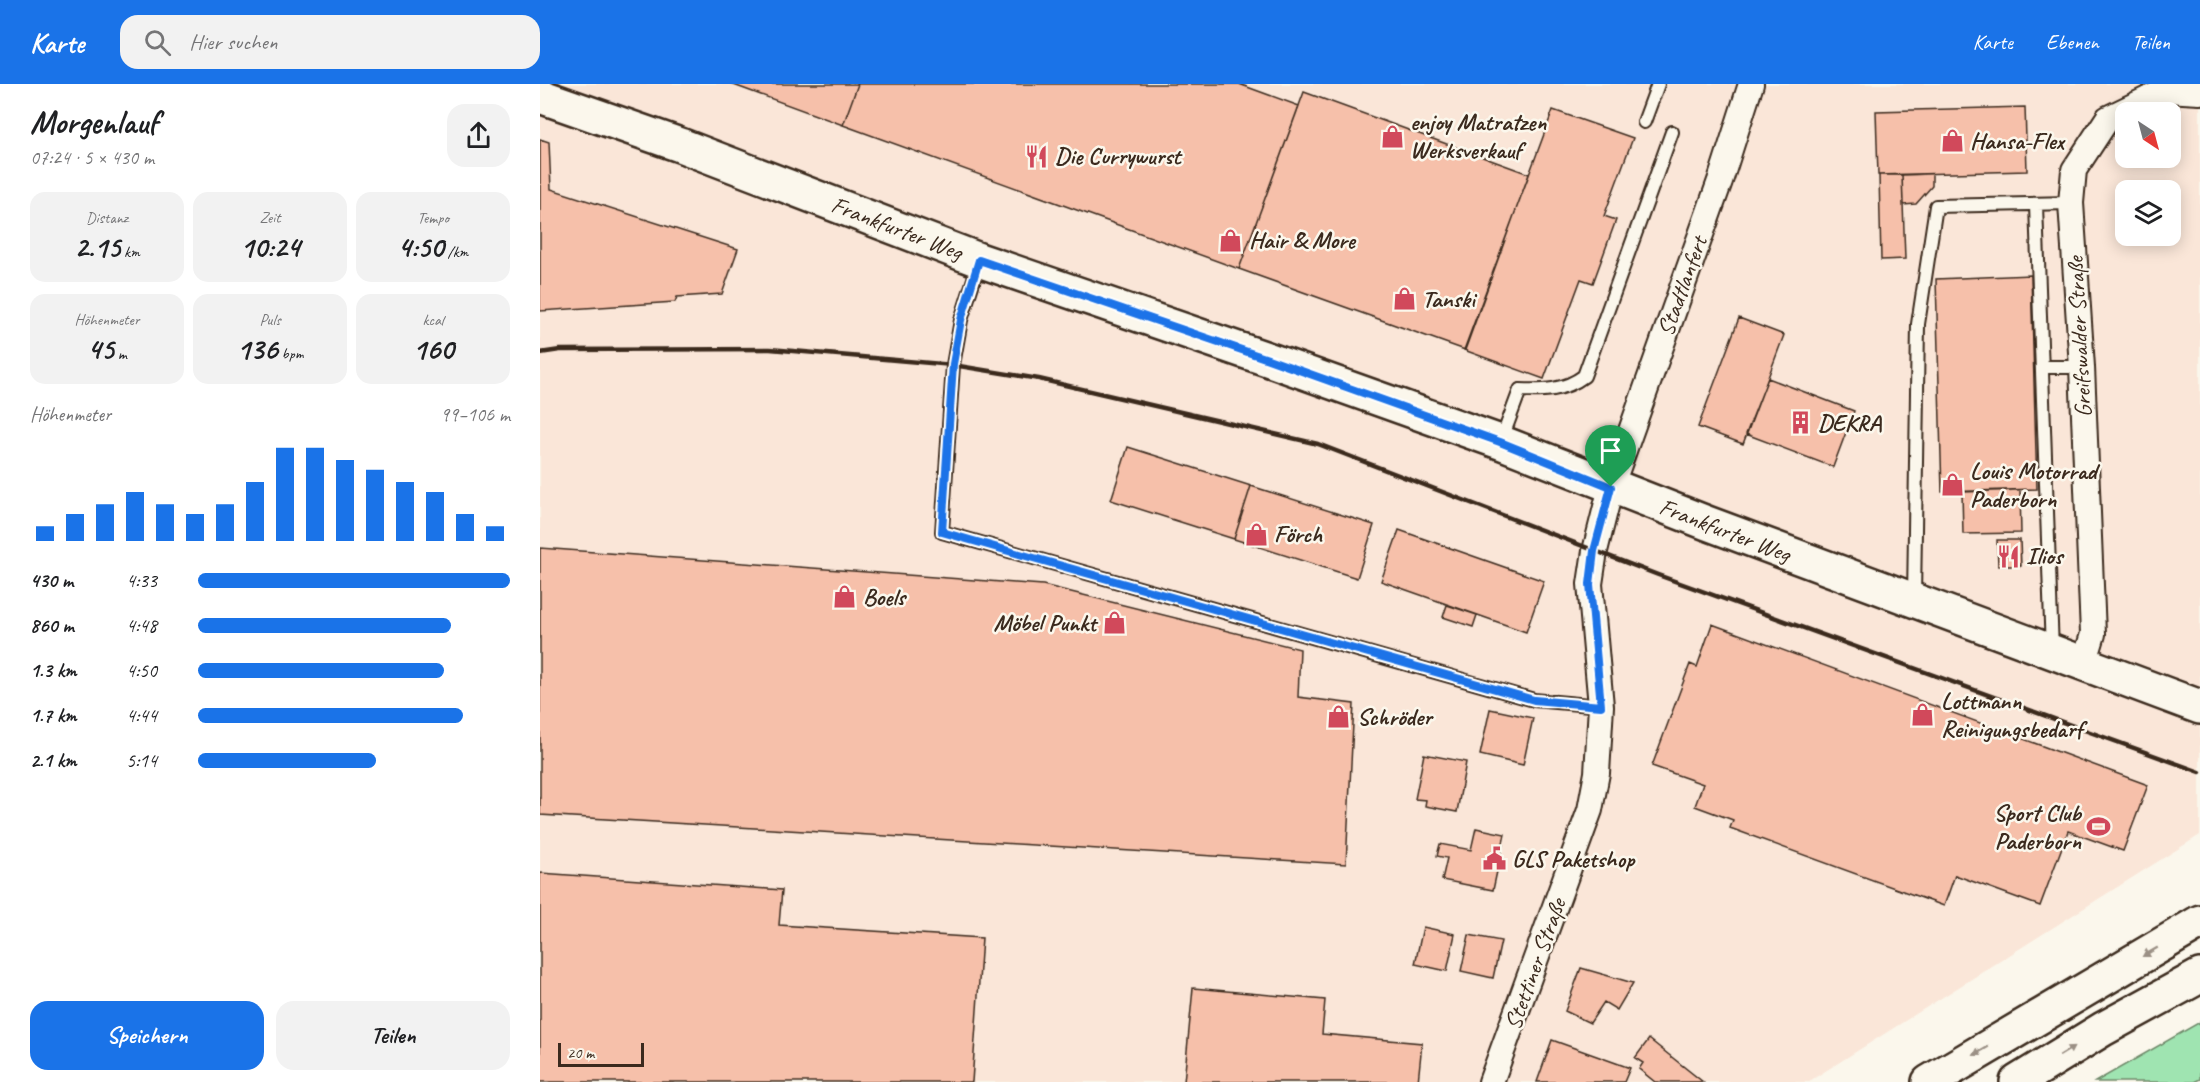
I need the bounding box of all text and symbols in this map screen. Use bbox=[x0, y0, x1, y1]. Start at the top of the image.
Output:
search box bbox=[120, 15, 540, 69]
text: Karte bbox=[30, 25, 84, 60]
icon: search bbox=[141, 26, 174, 59]
text: Hier suchen bbox=[189, 28, 278, 56]
text: Karte bbox=[1973, 29, 2013, 55]
text: Ebenen bbox=[2046, 29, 2099, 55]
text: Teilen bbox=[2132, 29, 2170, 55]
text: Morgenlauf bbox=[30, 101, 158, 143]
north arrow bbox=[2115, 102, 2181, 168]
map controls bbox=[2115, 102, 2181, 246]
button: share bbox=[447, 104, 510, 167]
place label: enjoy Matratzen Werksverkauf bbox=[1410, 107, 1547, 165]
shop icon: enjoy Matratzen Werksverkauf bbox=[1379, 123, 1405, 149]
place label: Hansa-Flex bbox=[1970, 126, 2067, 156]
shop icon: Hansa-Flex bbox=[1939, 128, 1965, 154]
place label: Die Currywurst bbox=[1055, 141, 1183, 171]
restaurant icon: Die Currywurst bbox=[1024, 143, 1050, 169]
text: 07:24 · 5 × 430 m bbox=[30, 145, 154, 170]
button: layers bbox=[2115, 180, 2181, 246]
street label: Frankfurter Weg bbox=[827, 189, 969, 268]
text: Distanz bbox=[86, 208, 128, 228]
text: Zeit bbox=[259, 208, 281, 228]
text: Tempo bbox=[417, 208, 449, 228]
place label: Hair & More bbox=[1249, 225, 1357, 255]
shop icon: Hair & More bbox=[1218, 227, 1244, 253]
text: 2.15 bbox=[74, 228, 120, 266]
text: 10:24 bbox=[240, 228, 300, 266]
text: 4:50 bbox=[398, 228, 444, 266]
street label: Stadtlanfert bbox=[1650, 230, 1715, 340]
text: km bbox=[120, 242, 140, 262]
text: /km bbox=[444, 242, 468, 262]
street label: Greifswalder Straße bbox=[2060, 254, 2098, 418]
place label: Tanski bbox=[1422, 284, 1478, 314]
shop icon: Tanski bbox=[1391, 286, 1417, 312]
text: Höhenmeter bbox=[75, 310, 139, 330]
text: Puls bbox=[259, 310, 281, 330]
text: kcal bbox=[422, 310, 444, 330]
text: 45 bbox=[87, 330, 114, 368]
text: 136 bbox=[237, 330, 278, 368]
text: 160 bbox=[412, 330, 454, 368]
text: m bbox=[114, 344, 127, 364]
text: bpm bbox=[278, 344, 303, 364]
text: Höhenmeter bbox=[30, 402, 111, 427]
text: 99–106 m bbox=[440, 402, 510, 427]
place label: DEKRA bbox=[1818, 408, 1883, 438]
building icon: DEKRA bbox=[1787, 410, 1813, 436]
pin bbox=[1585, 425, 1636, 487]
icon: arrive bbox=[1594, 434, 1627, 467]
place label: Louis Motorrad Paderborn bbox=[1970, 456, 2101, 514]
shop icon: Louis Motorrad Paderborn bbox=[1939, 472, 1965, 498]
street label: Frankfurter Weg bbox=[1655, 491, 1797, 570]
place label: Förch bbox=[1274, 519, 1323, 549]
shop icon: Förch bbox=[1243, 521, 1269, 547]
place label: Ilios bbox=[2026, 541, 2065, 571]
restaurant icon: Ilios bbox=[1995, 543, 2021, 569]
text: 430 m bbox=[30, 568, 73, 593]
text: 4:33 bbox=[126, 568, 157, 593]
place label: Boels bbox=[863, 582, 908, 612]
shop icon: Boels bbox=[832, 584, 858, 610]
place label: Möbel Punkt bbox=[993, 608, 1099, 638]
shop icon: Möbel Punkt bbox=[1101, 610, 1127, 636]
text: 860 m bbox=[30, 613, 74, 638]
text: 4:48 bbox=[126, 613, 157, 638]
text: 1.3 km bbox=[30, 658, 77, 683]
text: 4:50 bbox=[126, 658, 157, 683]
place label: Lottmann Reinigungsbedarf bbox=[1941, 686, 2088, 744]
place label: Schröder bbox=[1357, 702, 1434, 732]
shop icon: Lottmann Reinigungsbedarf bbox=[1910, 702, 1936, 728]
text: 1.7 km bbox=[30, 703, 76, 728]
text: 4:44 bbox=[126, 703, 157, 728]
shop icon: Schröder bbox=[1326, 704, 1352, 730]
text: 2.1 km bbox=[30, 748, 77, 773]
text: 5:14 bbox=[126, 748, 157, 773]
place label: Sport Club Paderborn bbox=[1993, 798, 2082, 856]
sports icon: Sport Club Paderborn bbox=[2086, 814, 2112, 840]
place label: GLS Paketshop bbox=[1512, 844, 1636, 874]
public building icon: GLS Paketshop bbox=[1481, 846, 1507, 872]
street label: Stettiner Straße bbox=[1497, 892, 1573, 1034]
one-way arrow bbox=[2141, 947, 2158, 957]
button: Speichern bbox=[30, 1001, 264, 1070]
button: Teilen bbox=[276, 1001, 510, 1070]
scale bar bbox=[558, 1040, 644, 1068]
text: 20 m bbox=[567, 1043, 594, 1063]
one-way arrow bbox=[1973, 1045, 1989, 1056]
one-way arrow bbox=[2059, 1046, 2075, 1057]

